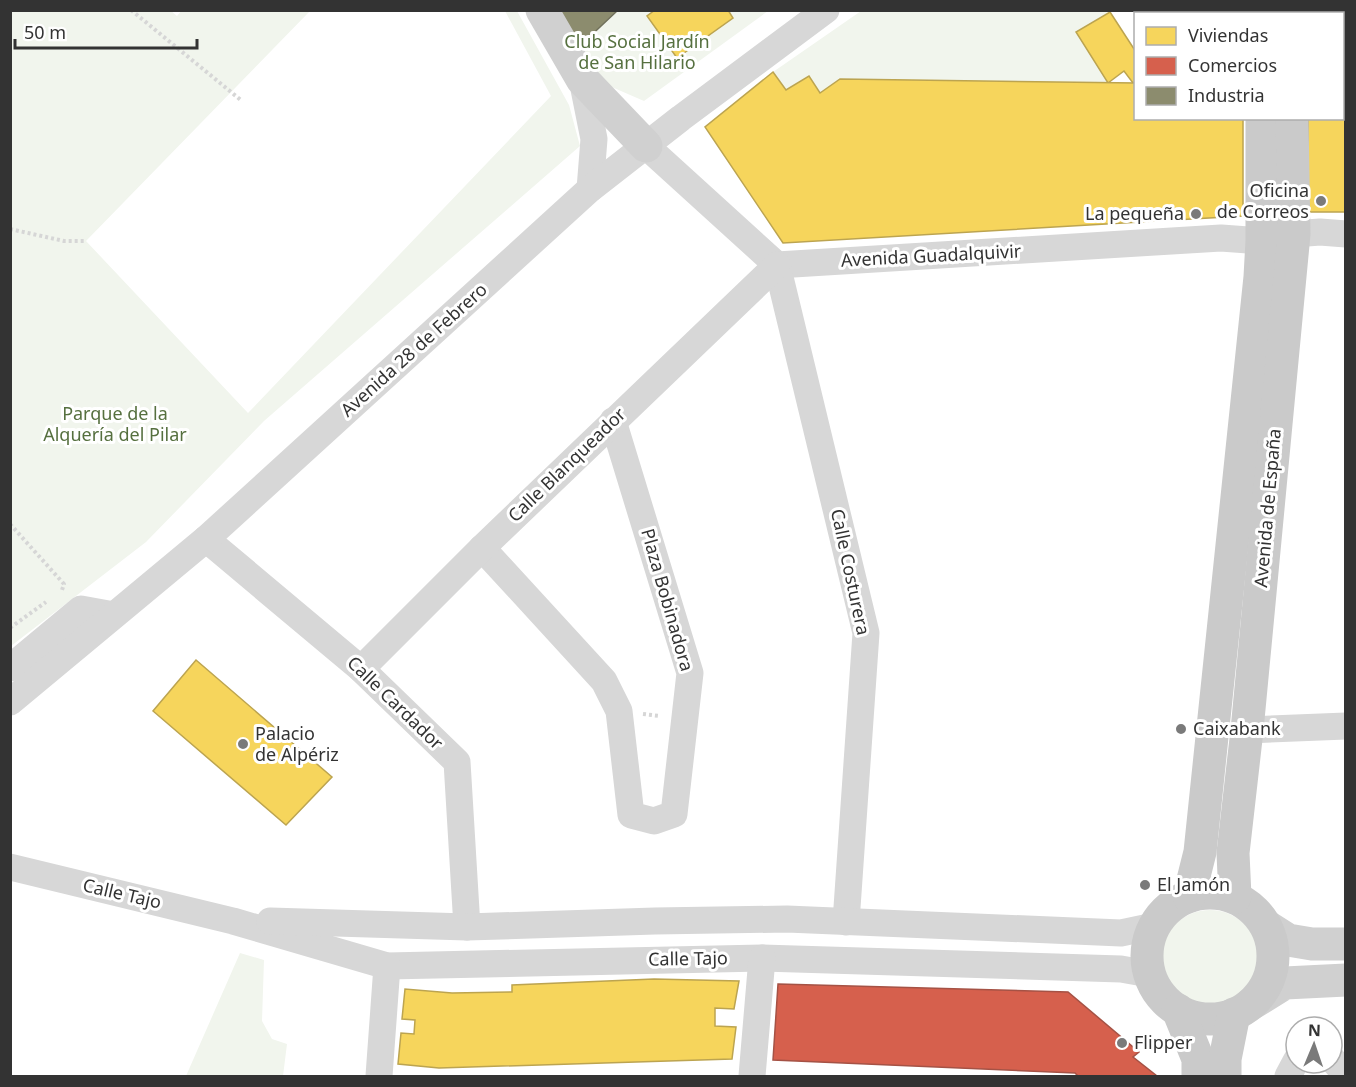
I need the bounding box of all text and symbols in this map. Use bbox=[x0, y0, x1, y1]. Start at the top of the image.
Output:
scale bar bbox=[15, 12, 196, 50]
legend bbox=[1134, 12, 1344, 120]
text: 50 m bbox=[24, 20, 66, 44]
text: Viviendas bbox=[1188, 23, 1268, 47]
park label: Club Social Jardín de San Hilario bbox=[564, 29, 710, 74]
text: Comercios bbox=[1188, 53, 1277, 77]
text: Industria bbox=[1188, 83, 1265, 107]
place label: Oficina de Correos bbox=[1217, 178, 1309, 223]
marker: Oficina de Correos bbox=[1314, 194, 1328, 208]
place label: La pequeña bbox=[1085, 201, 1184, 225]
marker: La pequeña bbox=[1189, 207, 1203, 221]
street label: Avenida Guadalquivir bbox=[840, 238, 1022, 272]
street label: Avenida 28 de Febrero bbox=[335, 277, 492, 422]
park label: Parque de la Alquería del Pilar bbox=[43, 401, 187, 446]
street label: Calle Blanqueador bbox=[502, 401, 631, 527]
street label: Avenida de España bbox=[1248, 427, 1286, 588]
street label: Calle Costurera bbox=[826, 506, 876, 637]
street label: Plaza Bobinadora bbox=[636, 526, 700, 674]
street label: Calle Cardador bbox=[343, 650, 449, 755]
place label: Caixabank bbox=[1193, 716, 1281, 740]
place label: Palacio de Alpériz bbox=[255, 721, 339, 766]
marker: Caixabank bbox=[1174, 722, 1188, 736]
marker: Palacio de Alpériz bbox=[236, 737, 250, 751]
street label: Calle Tajo bbox=[81, 872, 164, 914]
place label: El Jamón bbox=[1157, 872, 1230, 896]
marker: El Jamón bbox=[1138, 878, 1152, 892]
street label: Calle Tajo bbox=[648, 945, 728, 971]
north arrow bbox=[1284, 1015, 1344, 1075]
text: N bbox=[1308, 1019, 1321, 1041]
place label: Flipper bbox=[1134, 1030, 1193, 1054]
marker: Flipper bbox=[1115, 1036, 1129, 1050]

